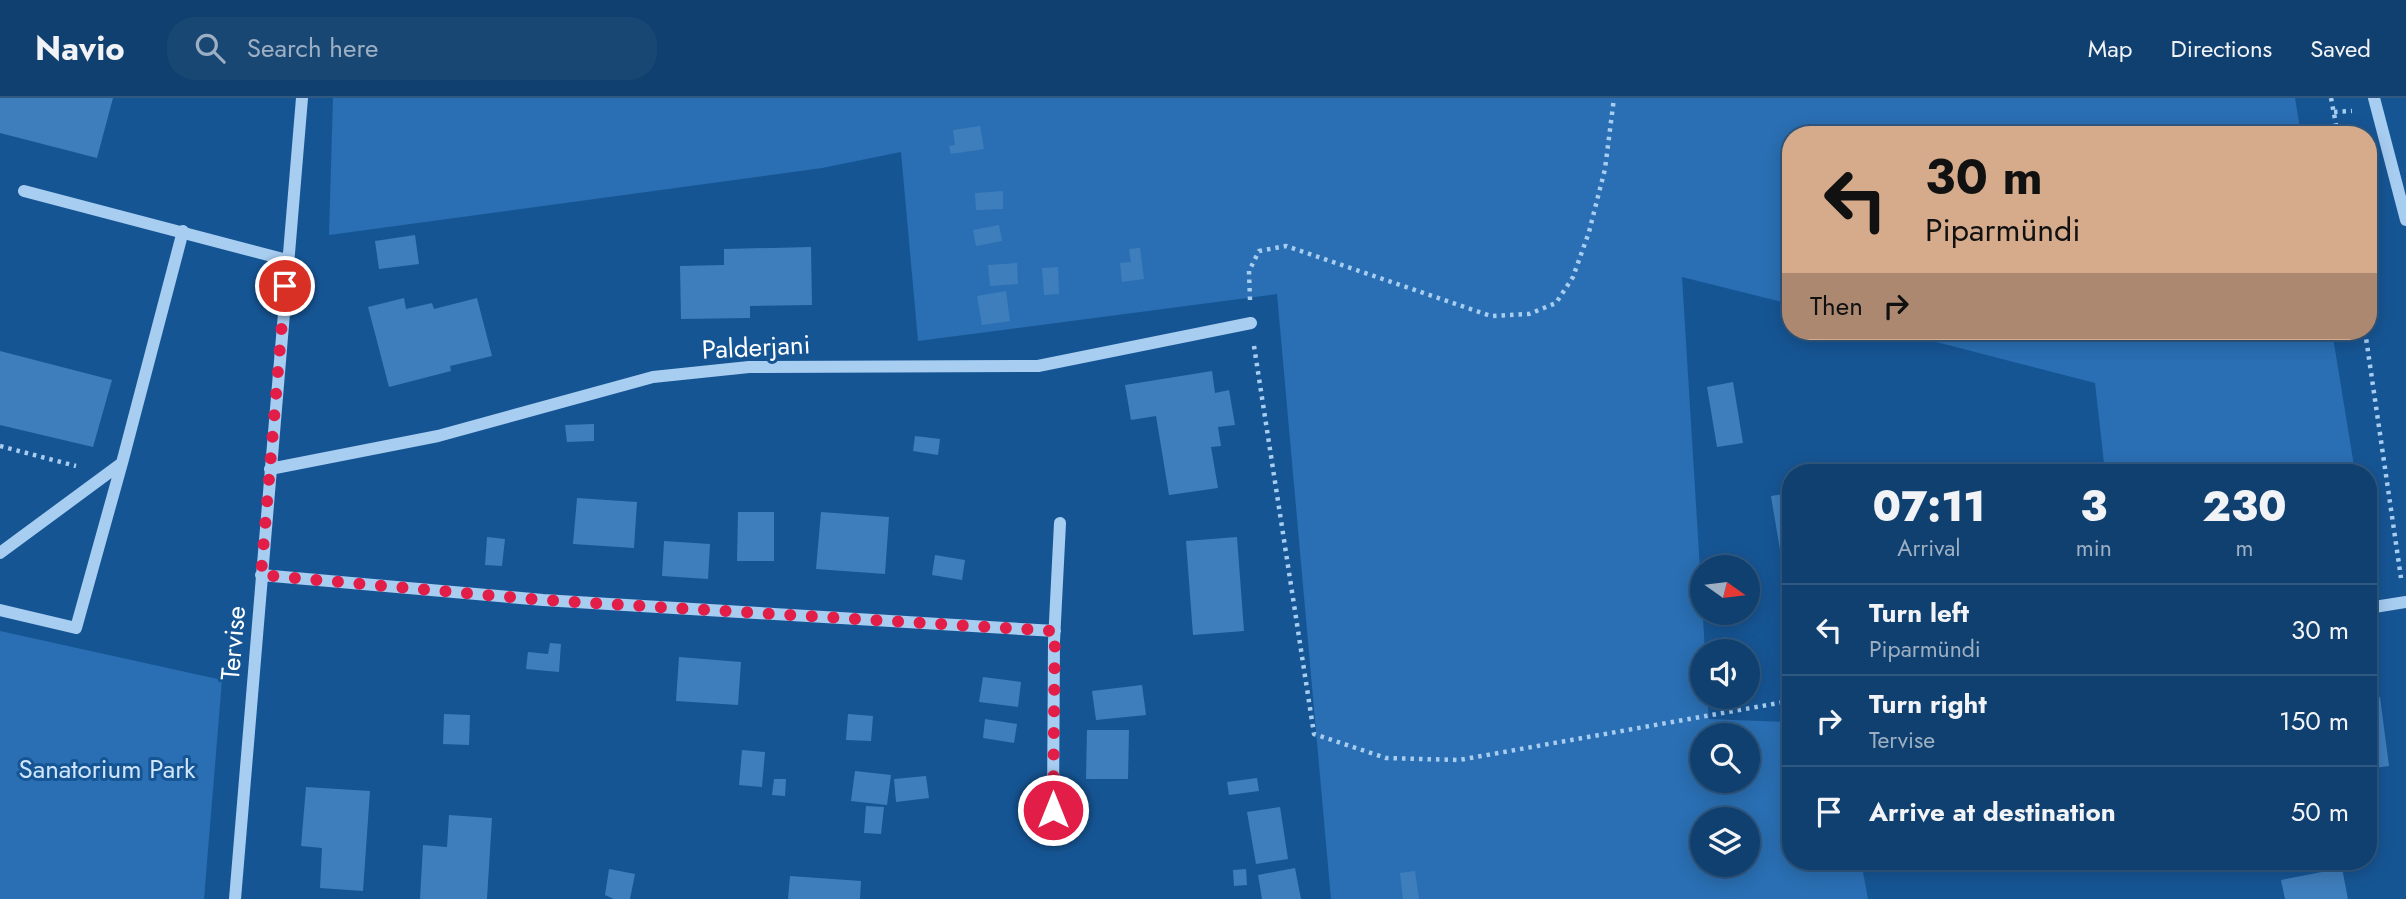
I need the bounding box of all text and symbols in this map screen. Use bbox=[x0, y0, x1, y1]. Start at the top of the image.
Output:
search box bbox=[167, 17, 657, 80]
text: Navio bbox=[35, 25, 125, 72]
icon: search bbox=[191, 29, 229, 67]
text: Search here bbox=[247, 29, 378, 67]
text: Map bbox=[2088, 31, 2133, 66]
text: Directions bbox=[2171, 31, 2272, 66]
text: Saved bbox=[2310, 31, 2371, 66]
text: 30 m bbox=[1925, 142, 2043, 212]
icon: left bbox=[1810, 154, 1901, 245]
text: Piparmündi bbox=[1925, 207, 2081, 253]
pin bbox=[255, 256, 315, 316]
icon: arrive bbox=[266, 267, 304, 305]
text: Then bbox=[1810, 287, 1863, 325]
icon: right bbox=[1877, 287, 1915, 325]
street label: Palderjani bbox=[701, 325, 811, 369]
text: 07:11 bbox=[1872, 476, 1985, 537]
text: 3 bbox=[2080, 476, 2107, 537]
text: 230 bbox=[2202, 476, 2287, 537]
text: Arrival bbox=[1897, 531, 1961, 565]
text: min bbox=[2076, 531, 2112, 565]
text: m bbox=[2235, 531, 2253, 565]
north arrow bbox=[1690, 555, 1760, 625]
map controls bbox=[1690, 555, 1760, 877]
text: Turn left bbox=[1869, 594, 1969, 632]
street label: Tervise bbox=[211, 604, 255, 682]
icon: left bbox=[1810, 611, 1848, 649]
text: 30 m bbox=[2291, 611, 2349, 649]
text: Piparmündi bbox=[1869, 632, 1981, 666]
button: sound bbox=[1690, 639, 1760, 709]
text: Turn right bbox=[1869, 685, 1987, 723]
icon: right bbox=[1810, 702, 1848, 740]
text: 150 m bbox=[2279, 702, 2349, 740]
button: search bbox=[1690, 723, 1760, 793]
text: Tervise bbox=[1869, 723, 1935, 757]
park label: Sanatorium Park bbox=[18, 750, 196, 788]
position arrow bbox=[1016, 773, 1090, 847]
icon: arrive bbox=[1810, 793, 1848, 831]
text: Arrive at destination bbox=[1869, 793, 2116, 831]
text: 50 m bbox=[2291, 793, 2349, 831]
button: layers bbox=[1690, 807, 1760, 877]

